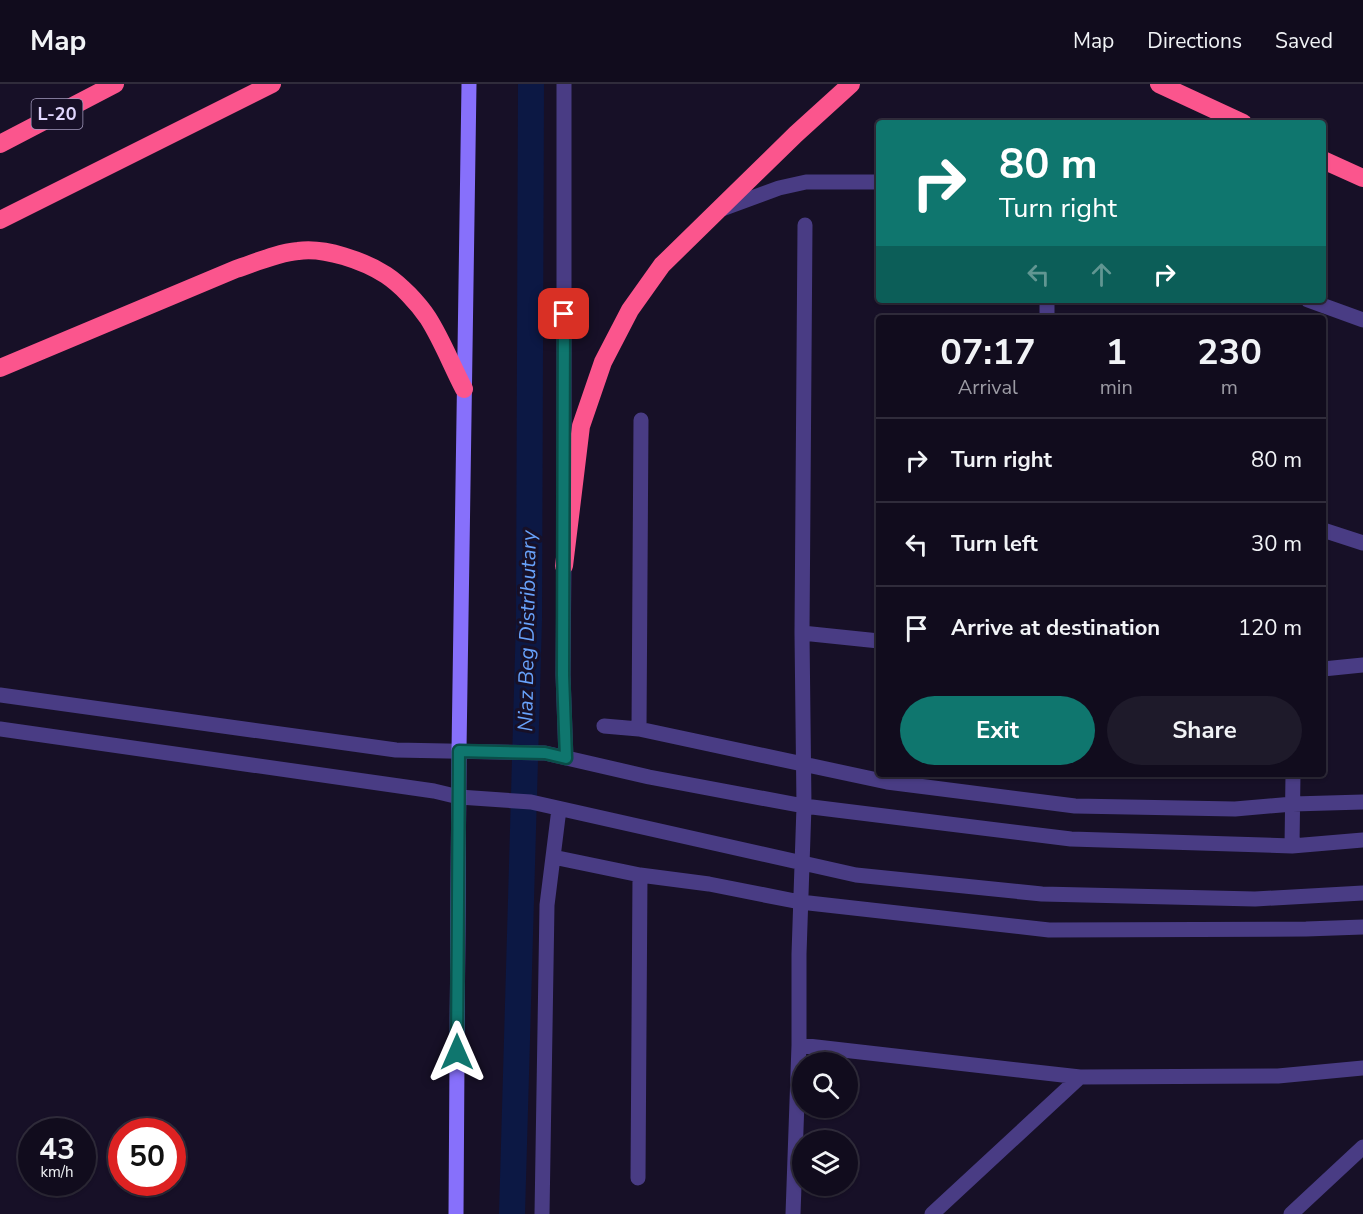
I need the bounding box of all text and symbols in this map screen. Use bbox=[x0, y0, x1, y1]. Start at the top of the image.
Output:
text: Map bbox=[30, 22, 86, 60]
text: Map bbox=[1073, 27, 1114, 55]
text: Directions bbox=[1147, 27, 1242, 55]
text: Saved bbox=[1275, 27, 1333, 55]
road number: L-20 bbox=[32, 99, 82, 129]
text: 80 m bbox=[999, 136, 1098, 193]
icon: right bbox=[900, 144, 978, 222]
text: Turn right bbox=[999, 190, 1117, 227]
icon: left bbox=[1022, 258, 1055, 291]
icon: ahead bbox=[1085, 258, 1118, 291]
icon: right bbox=[1148, 258, 1181, 291]
pin bbox=[538, 288, 589, 339]
icon: arrive bbox=[547, 297, 580, 330]
text: 07:17 bbox=[940, 328, 1036, 377]
text: 1 bbox=[1105, 328, 1127, 377]
text: 230 bbox=[1197, 328, 1262, 377]
text: Arrival bbox=[958, 374, 1018, 401]
text: min bbox=[1100, 374, 1133, 401]
text: m bbox=[1221, 374, 1238, 401]
icon: right bbox=[900, 444, 933, 477]
text: Turn right bbox=[951, 445, 1052, 475]
text: 80 m bbox=[1251, 445, 1302, 475]
icon: left bbox=[900, 528, 933, 561]
water label: Niaz Beg Distributary bbox=[511, 529, 543, 732]
text: Turn left bbox=[951, 529, 1038, 559]
text: 30 m bbox=[1251, 529, 1302, 559]
icon: arrive bbox=[900, 612, 933, 645]
text: Arrive at destination bbox=[951, 613, 1160, 643]
text: 120 m bbox=[1238, 613, 1302, 643]
button: Exit bbox=[900, 696, 1095, 765]
button: Share bbox=[1107, 696, 1302, 765]
position arrow bbox=[425, 1020, 489, 1084]
map controls bbox=[792, 1052, 858, 1196]
button: search bbox=[792, 1052, 858, 1118]
speed limit sign: 50 bbox=[108, 1118, 186, 1196]
text: 43 bbox=[39, 1129, 75, 1170]
button: layers bbox=[792, 1130, 858, 1196]
text: km/h bbox=[40, 1162, 74, 1182]

